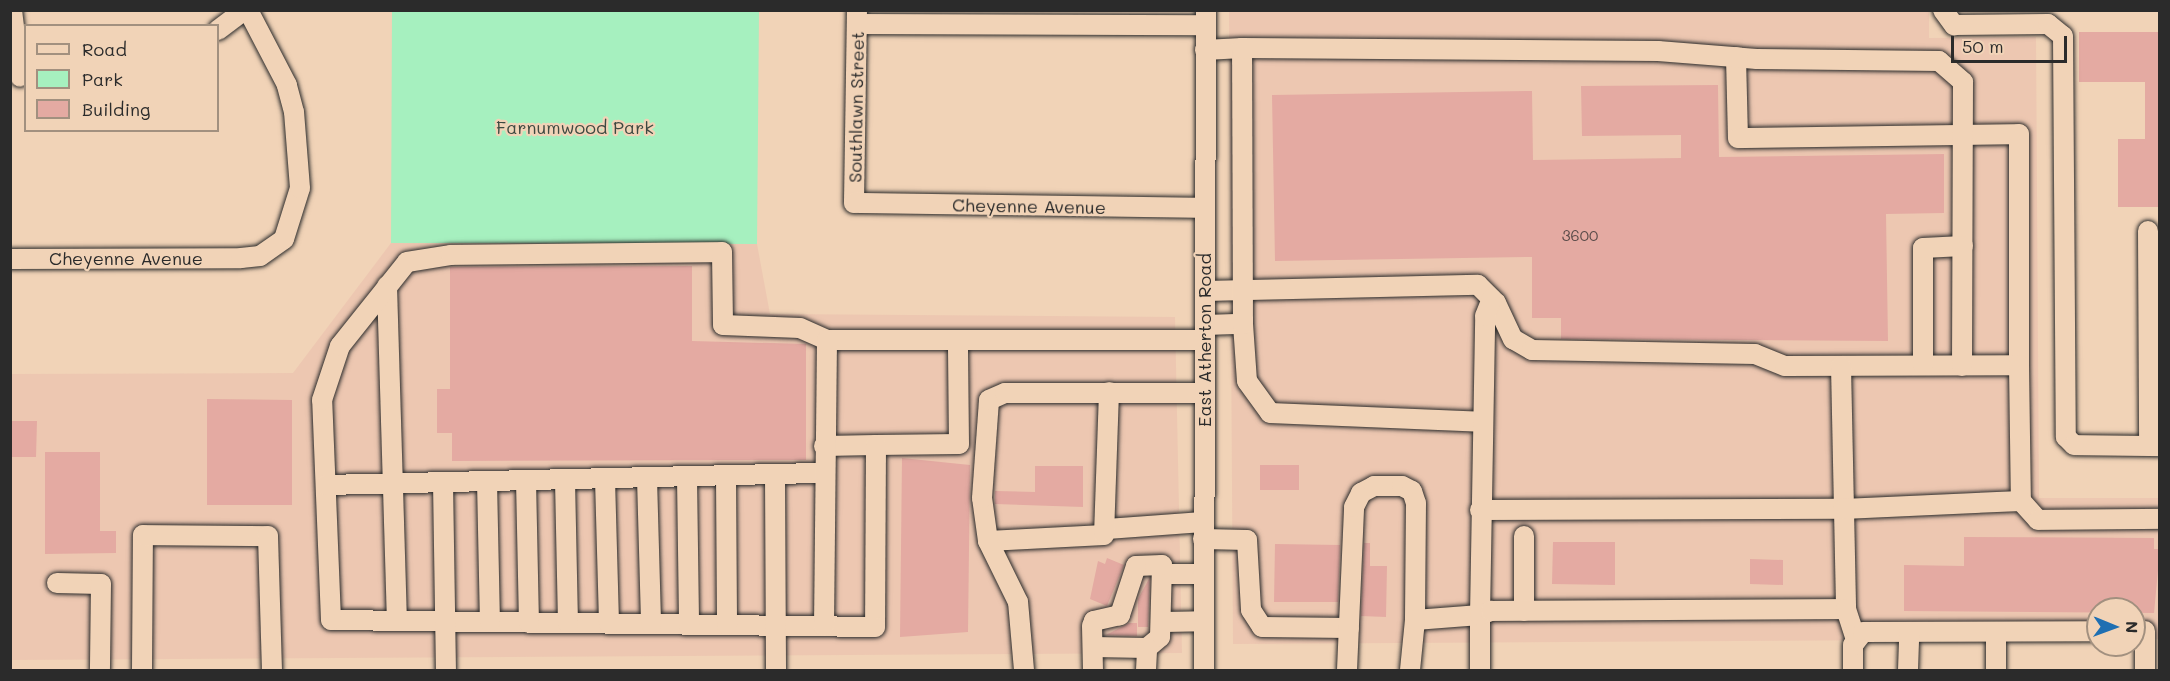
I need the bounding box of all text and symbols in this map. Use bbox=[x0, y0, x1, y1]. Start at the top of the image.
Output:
legend bbox=[24, 24, 219, 132]
scale bar bbox=[1954, 24, 2070, 62]
street label: Southlawn Street bbox=[844, 31, 868, 183]
text: 50 m bbox=[1962, 34, 2004, 58]
text: Road bbox=[82, 37, 127, 61]
text: Park bbox=[82, 67, 123, 91]
text: Building bbox=[82, 97, 150, 121]
park label: Farnumwood Park bbox=[496, 116, 654, 138]
street label: Cheyenne Avenue bbox=[952, 194, 1106, 218]
house number: 3600 bbox=[1562, 227, 1598, 245]
street label: Cheyenne Avenue bbox=[49, 247, 203, 269]
street label: East Atherton Road bbox=[1193, 253, 1215, 427]
north arrow bbox=[2086, 597, 2146, 657]
text: N bbox=[2122, 621, 2143, 634]

